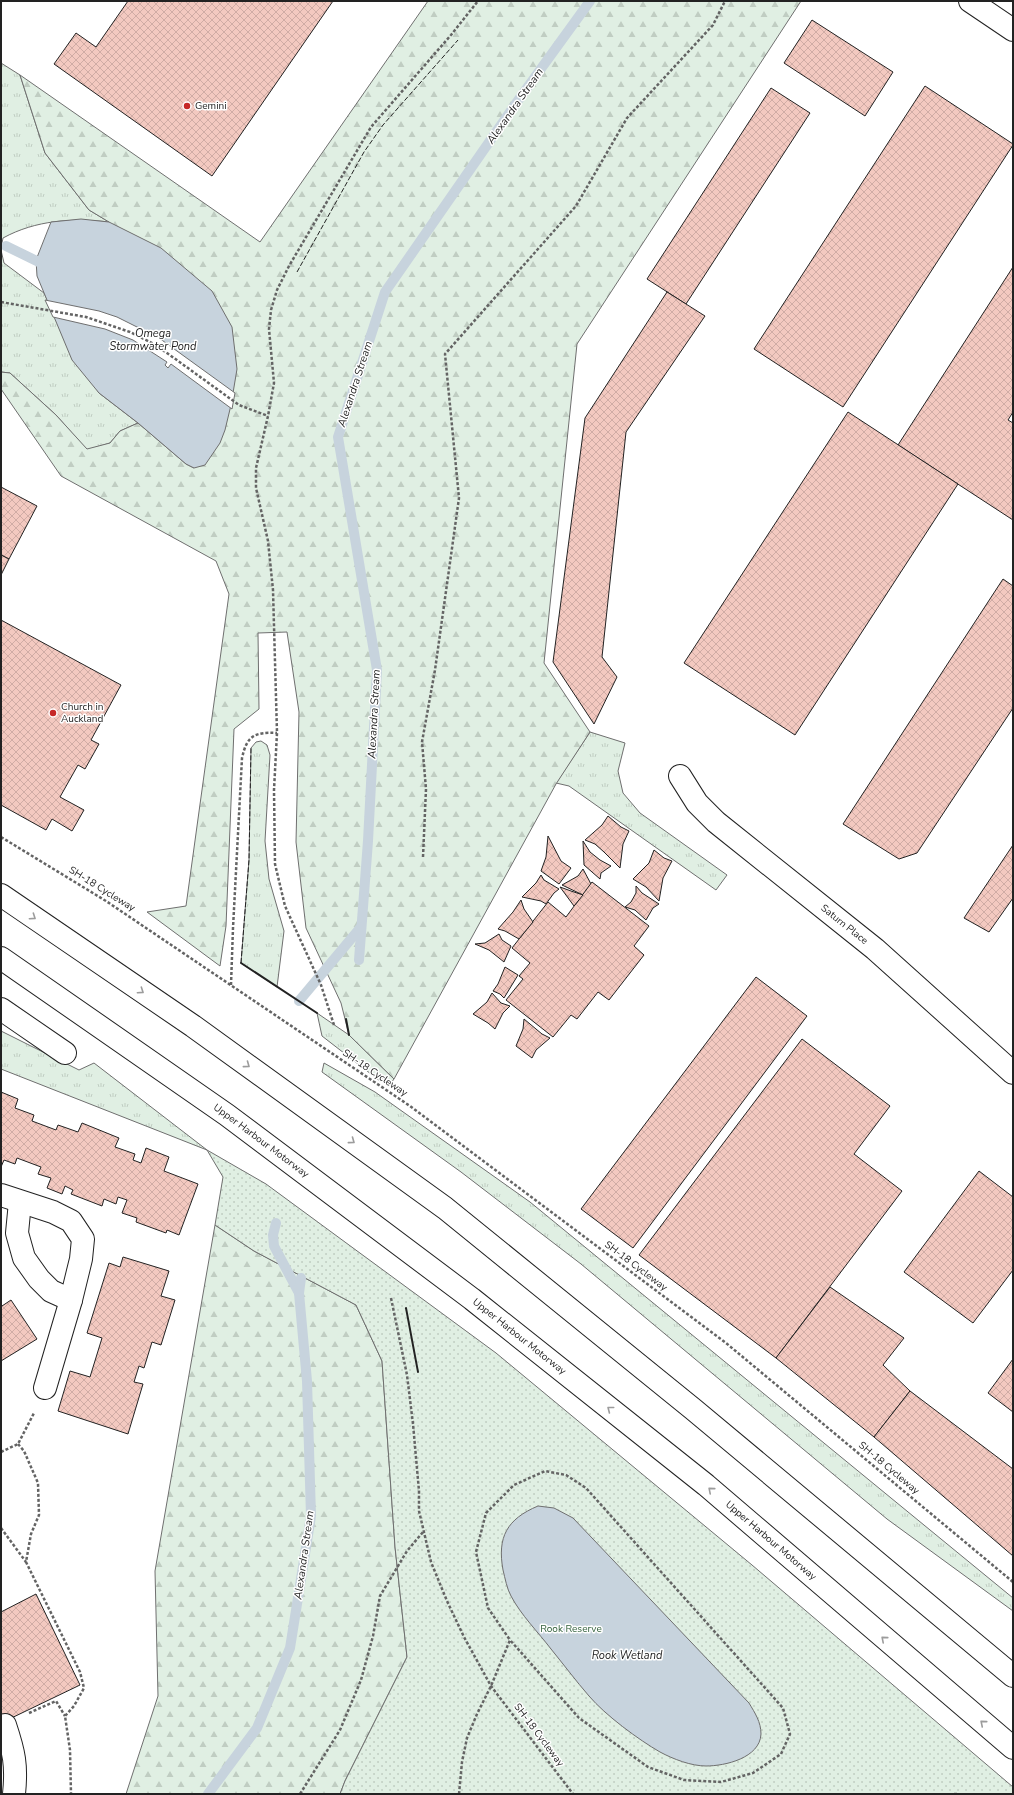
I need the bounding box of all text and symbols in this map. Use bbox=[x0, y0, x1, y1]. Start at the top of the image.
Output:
water label: Alexandra Stream bbox=[483, 65, 547, 148]
place label: Gemini bbox=[195, 99, 226, 113]
marker: Gemini bbox=[182, 101, 192, 111]
water label: Omega Stormwater Pond bbox=[110, 326, 197, 354]
water label: Alexandra Stream bbox=[334, 339, 376, 430]
water label: Alexandra Stream bbox=[364, 669, 384, 760]
place label: Church in Auckland bbox=[61, 700, 103, 726]
marker: Church in Auckland bbox=[48, 708, 58, 718]
street label: SH-18 Cycleway bbox=[66, 863, 139, 915]
street label: Saturn Place bbox=[818, 901, 871, 948]
one-way arrow bbox=[29, 912, 36, 920]
one-way arrow bbox=[136, 986, 143, 993]
street label: SH-18 Cycleway bbox=[340, 1046, 411, 1100]
one-way arrow bbox=[243, 1060, 250, 1068]
street label: Upper Harbour Motorway bbox=[211, 1101, 312, 1182]
one-way arrow bbox=[348, 1137, 355, 1144]
street label: SH-18 Cycleway bbox=[602, 1238, 671, 1295]
street label: Upper Harbour Motorway bbox=[470, 1295, 570, 1379]
one-way arrow bbox=[607, 1406, 614, 1413]
street label: SH-18 Cycleway bbox=[856, 1438, 923, 1498]
one-way arrow bbox=[709, 1487, 716, 1494]
street label: Upper Harbour Motorway bbox=[722, 1498, 820, 1584]
water label: Alexandra Stream bbox=[290, 1510, 318, 1601]
park label: Rook Reserve bbox=[540, 1622, 602, 1636]
one-way arrow bbox=[881, 1636, 889, 1643]
water label: Rook Wetland bbox=[592, 1648, 663, 1663]
street label: SH-18 Cycleway bbox=[511, 1701, 568, 1770]
one-way arrow bbox=[980, 1720, 988, 1727]

